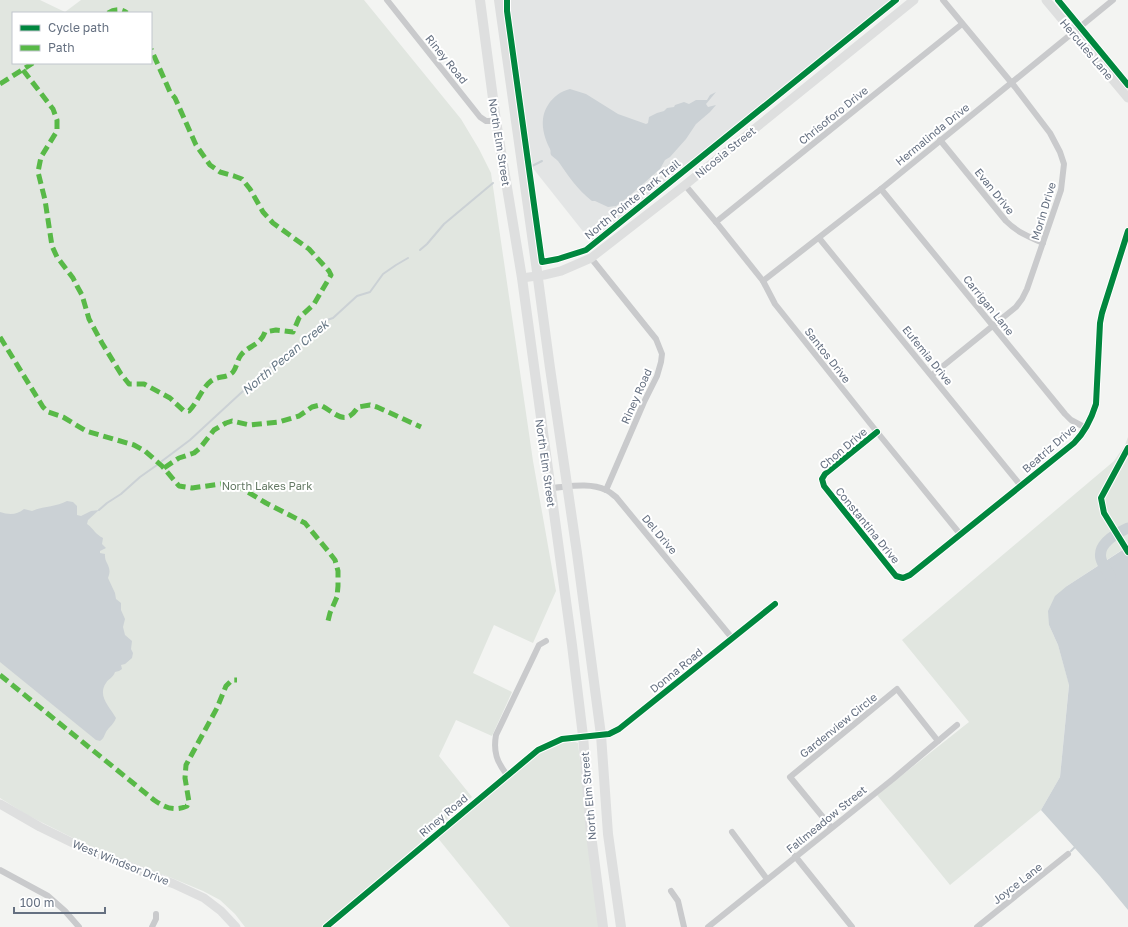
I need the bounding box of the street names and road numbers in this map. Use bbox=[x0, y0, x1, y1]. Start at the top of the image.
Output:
street label: Hercules Lane bbox=[1058, 16, 1116, 82]
street label: Riney Road bbox=[423, 32, 471, 86]
street label: Chrisoforo Drive bbox=[796, 83, 870, 147]
street label: North Elm Street bbox=[487, 97, 513, 187]
street label: Hermalinda Drive bbox=[892, 100, 972, 168]
street label: Nicosia Street bbox=[692, 124, 758, 180]
street label: North Pointe Park Trail bbox=[581, 156, 683, 242]
street label: Evan Drive bbox=[973, 165, 1017, 217]
street label: Morin Drive bbox=[1028, 180, 1058, 242]
street label: Carrigan Lane bbox=[961, 272, 1017, 338]
street label: Eufemia Drive bbox=[900, 323, 956, 387]
street label: Santos Drive bbox=[802, 325, 854, 385]
street label: Riney Road bbox=[618, 366, 654, 426]
street label: North Elm Street bbox=[533, 418, 559, 508]
street label: Beatriz Drive bbox=[1019, 421, 1079, 475]
street label: Chon Drive bbox=[817, 425, 869, 471]
street label: Constantina Drive bbox=[833, 484, 903, 566]
street label: Del Drive bbox=[640, 512, 680, 556]
street label: Donna Road bbox=[647, 645, 705, 695]
street label: Gardenview Circle bbox=[797, 690, 879, 760]
street label: North Elm Street bbox=[578, 751, 598, 841]
street label: Fallmeadow Street bbox=[783, 783, 869, 855]
street label: Riney Road bbox=[416, 791, 470, 839]
street label: West Windsor Drive bbox=[71, 837, 171, 887]
street label: Joyce Lane bbox=[990, 860, 1044, 906]

